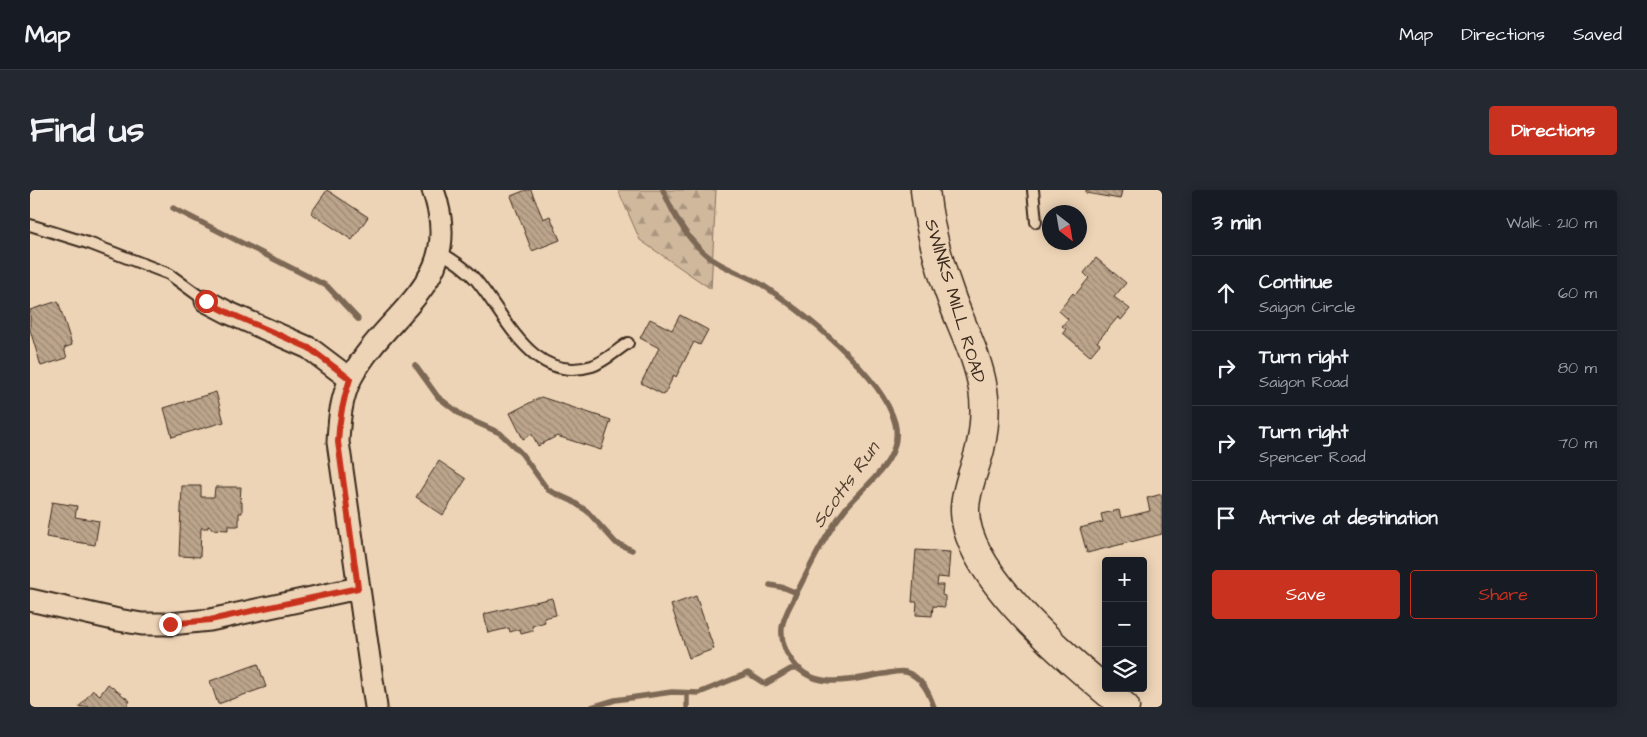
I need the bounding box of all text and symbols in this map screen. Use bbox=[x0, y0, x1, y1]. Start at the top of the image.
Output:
text: Map bbox=[25, 18, 70, 52]
text: Map bbox=[1399, 22, 1433, 47]
text: Directions bbox=[1461, 22, 1545, 47]
text: Saved bbox=[1573, 22, 1622, 47]
text: Find us bbox=[30, 106, 144, 155]
button: Directions bbox=[1489, 106, 1617, 155]
north arrow bbox=[1042, 205, 1087, 250]
text: 3 min bbox=[1212, 208, 1261, 237]
text: Walk · 210 m bbox=[1506, 212, 1597, 234]
street label: SWINKS MILL ROAD bbox=[918, 216, 992, 386]
text: Continue bbox=[1259, 269, 1333, 296]
icon: ahead bbox=[1212, 279, 1240, 307]
text: 60 m bbox=[1558, 282, 1597, 304]
route start bbox=[195, 290, 218, 313]
text: Saigon Circle bbox=[1259, 296, 1355, 318]
text: Turn right bbox=[1259, 344, 1348, 371]
icon: right bbox=[1212, 354, 1240, 382]
text: 80 m bbox=[1558, 357, 1597, 379]
text: Saigon Road bbox=[1259, 371, 1348, 393]
text: Turn right bbox=[1259, 419, 1348, 446]
icon: right bbox=[1212, 429, 1240, 457]
text: 70 m bbox=[1558, 432, 1597, 454]
water label: Scotts Run bbox=[806, 435, 887, 533]
text: Spencer Road bbox=[1259, 446, 1366, 468]
icon: arrive bbox=[1212, 504, 1240, 532]
text: Arrive at destination bbox=[1259, 505, 1438, 532]
map controls bbox=[1102, 557, 1147, 692]
button: + bbox=[1102, 557, 1147, 602]
button: Save bbox=[1212, 570, 1400, 619]
button: Share bbox=[1410, 570, 1597, 619]
button: − bbox=[1102, 602, 1147, 647]
route end bbox=[159, 613, 182, 636]
button: layers bbox=[1102, 647, 1147, 692]

